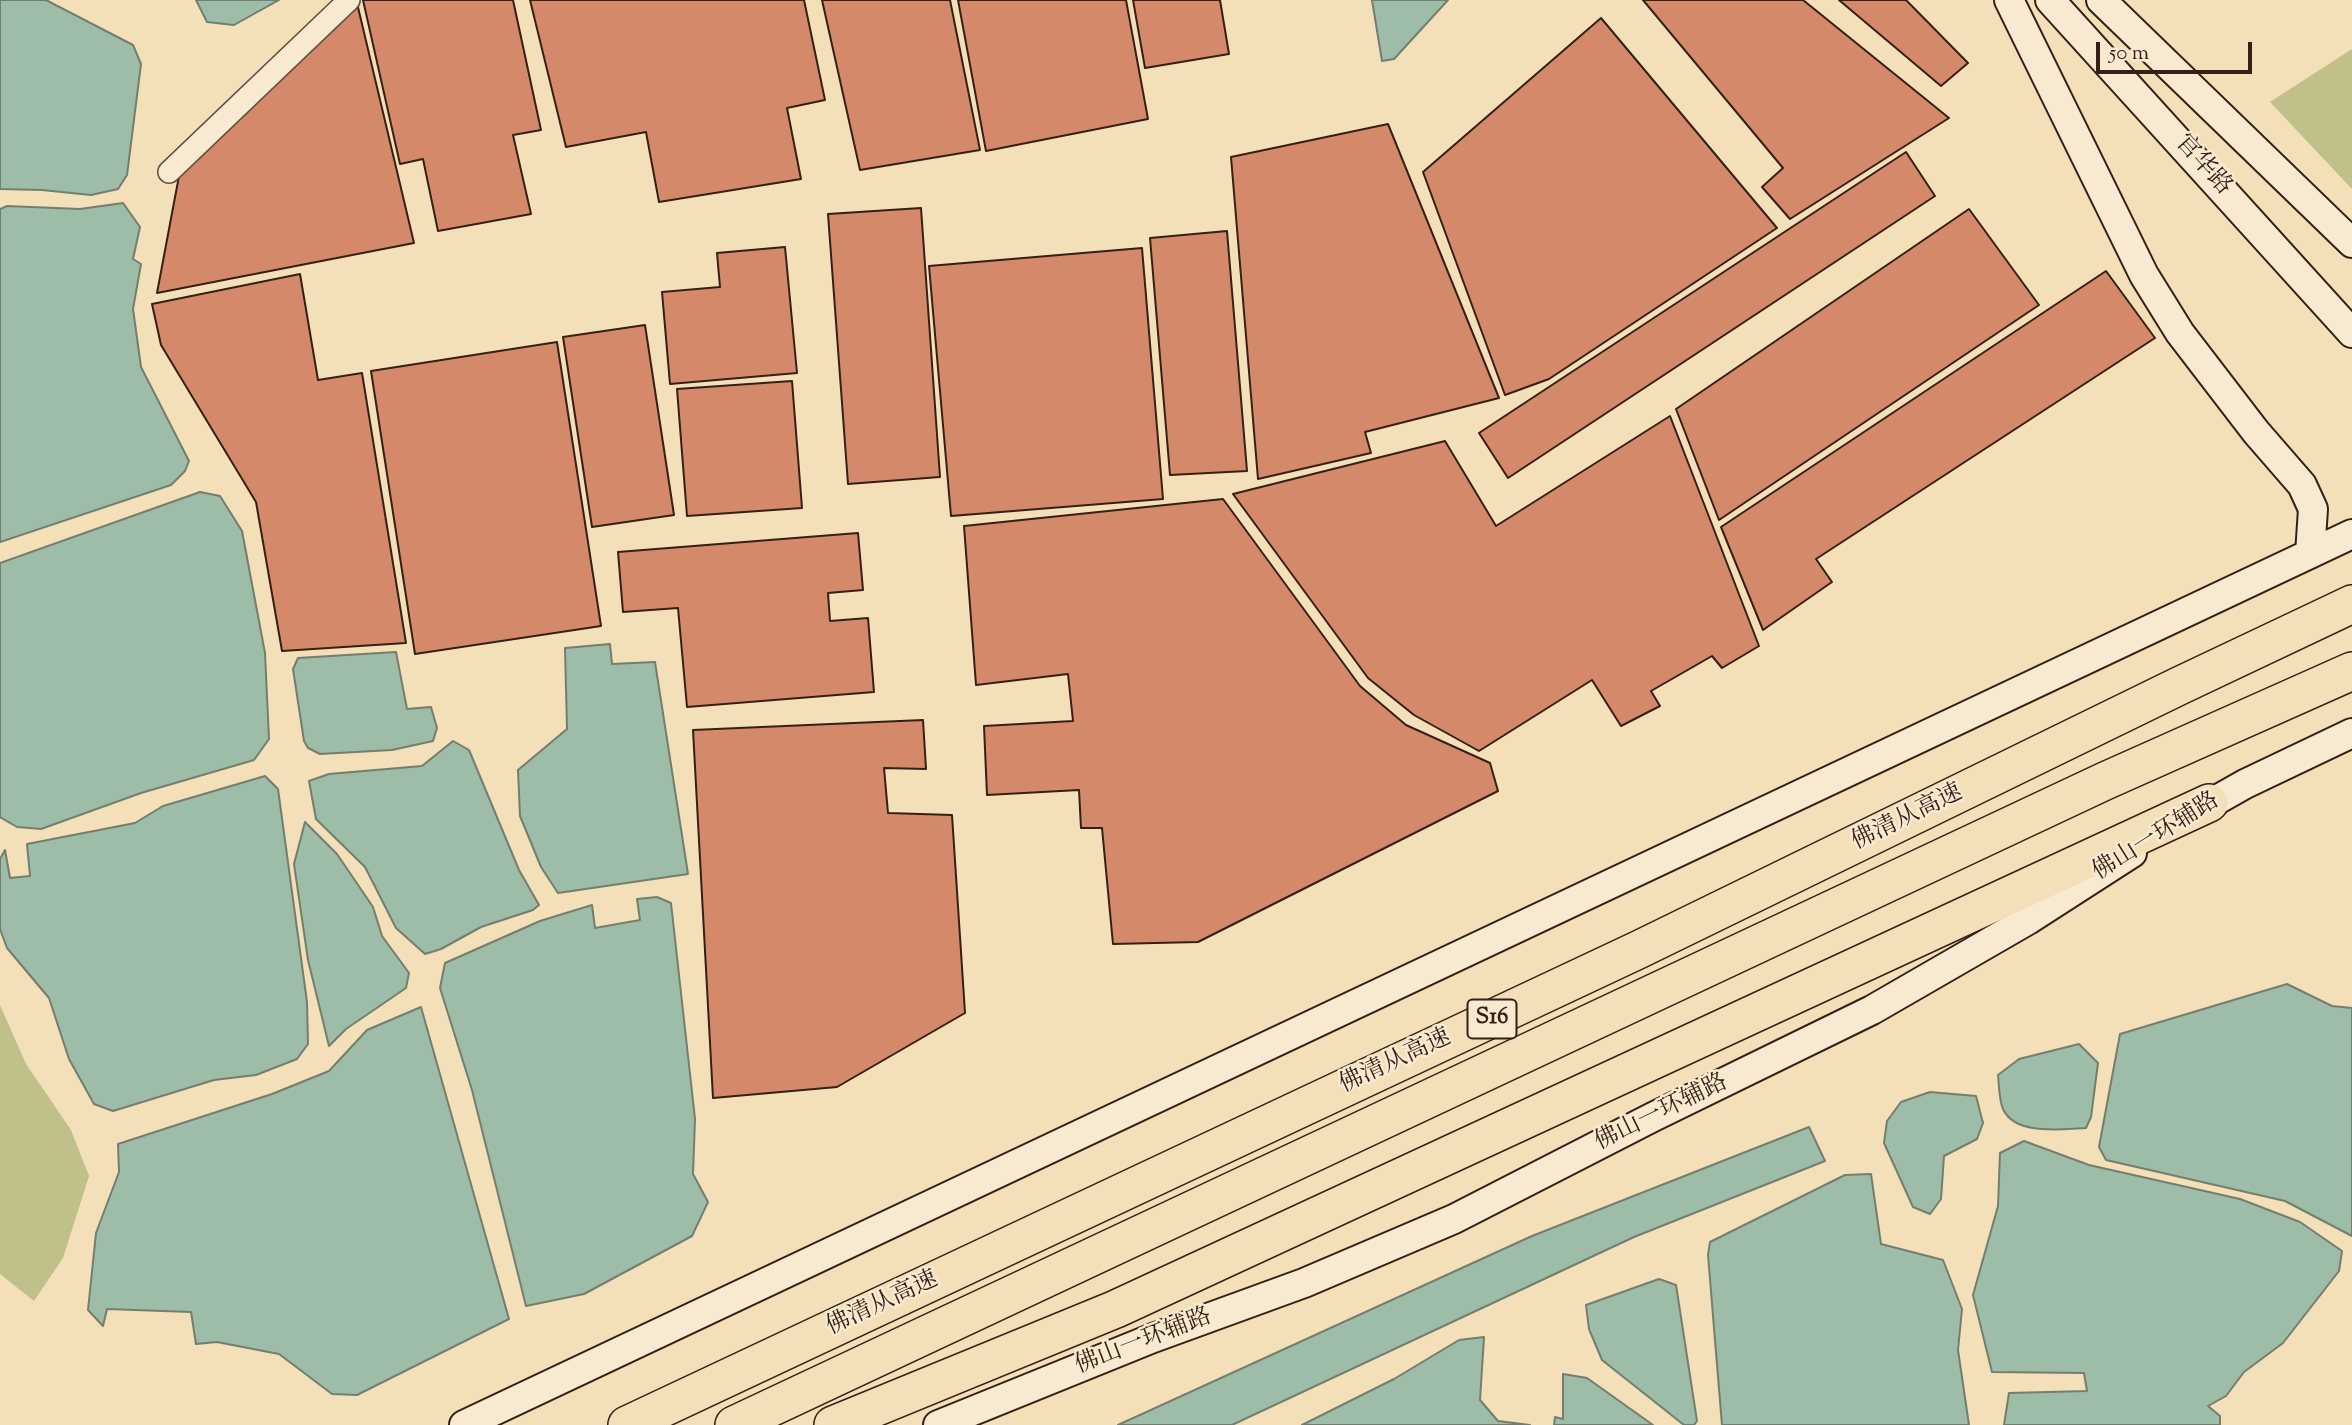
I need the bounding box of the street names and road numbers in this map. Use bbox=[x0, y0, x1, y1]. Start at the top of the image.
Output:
street label: 官华路 bbox=[2167, 130, 2237, 202]
street label: 佛清从高速 bbox=[1848, 780, 1968, 858]
street label: 佛山一环辅路 bbox=[2088, 788, 2226, 888]
road number: S16 bbox=[1468, 1000, 1516, 1038]
street label: 佛清从高速 bbox=[1336, 1025, 1456, 1101]
street label: 佛山一环辅路 bbox=[1591, 1069, 1733, 1159]
street label: 佛清从高速 bbox=[823, 1267, 943, 1343]
street label: 佛山一环辅路 bbox=[1072, 1304, 1216, 1382]

